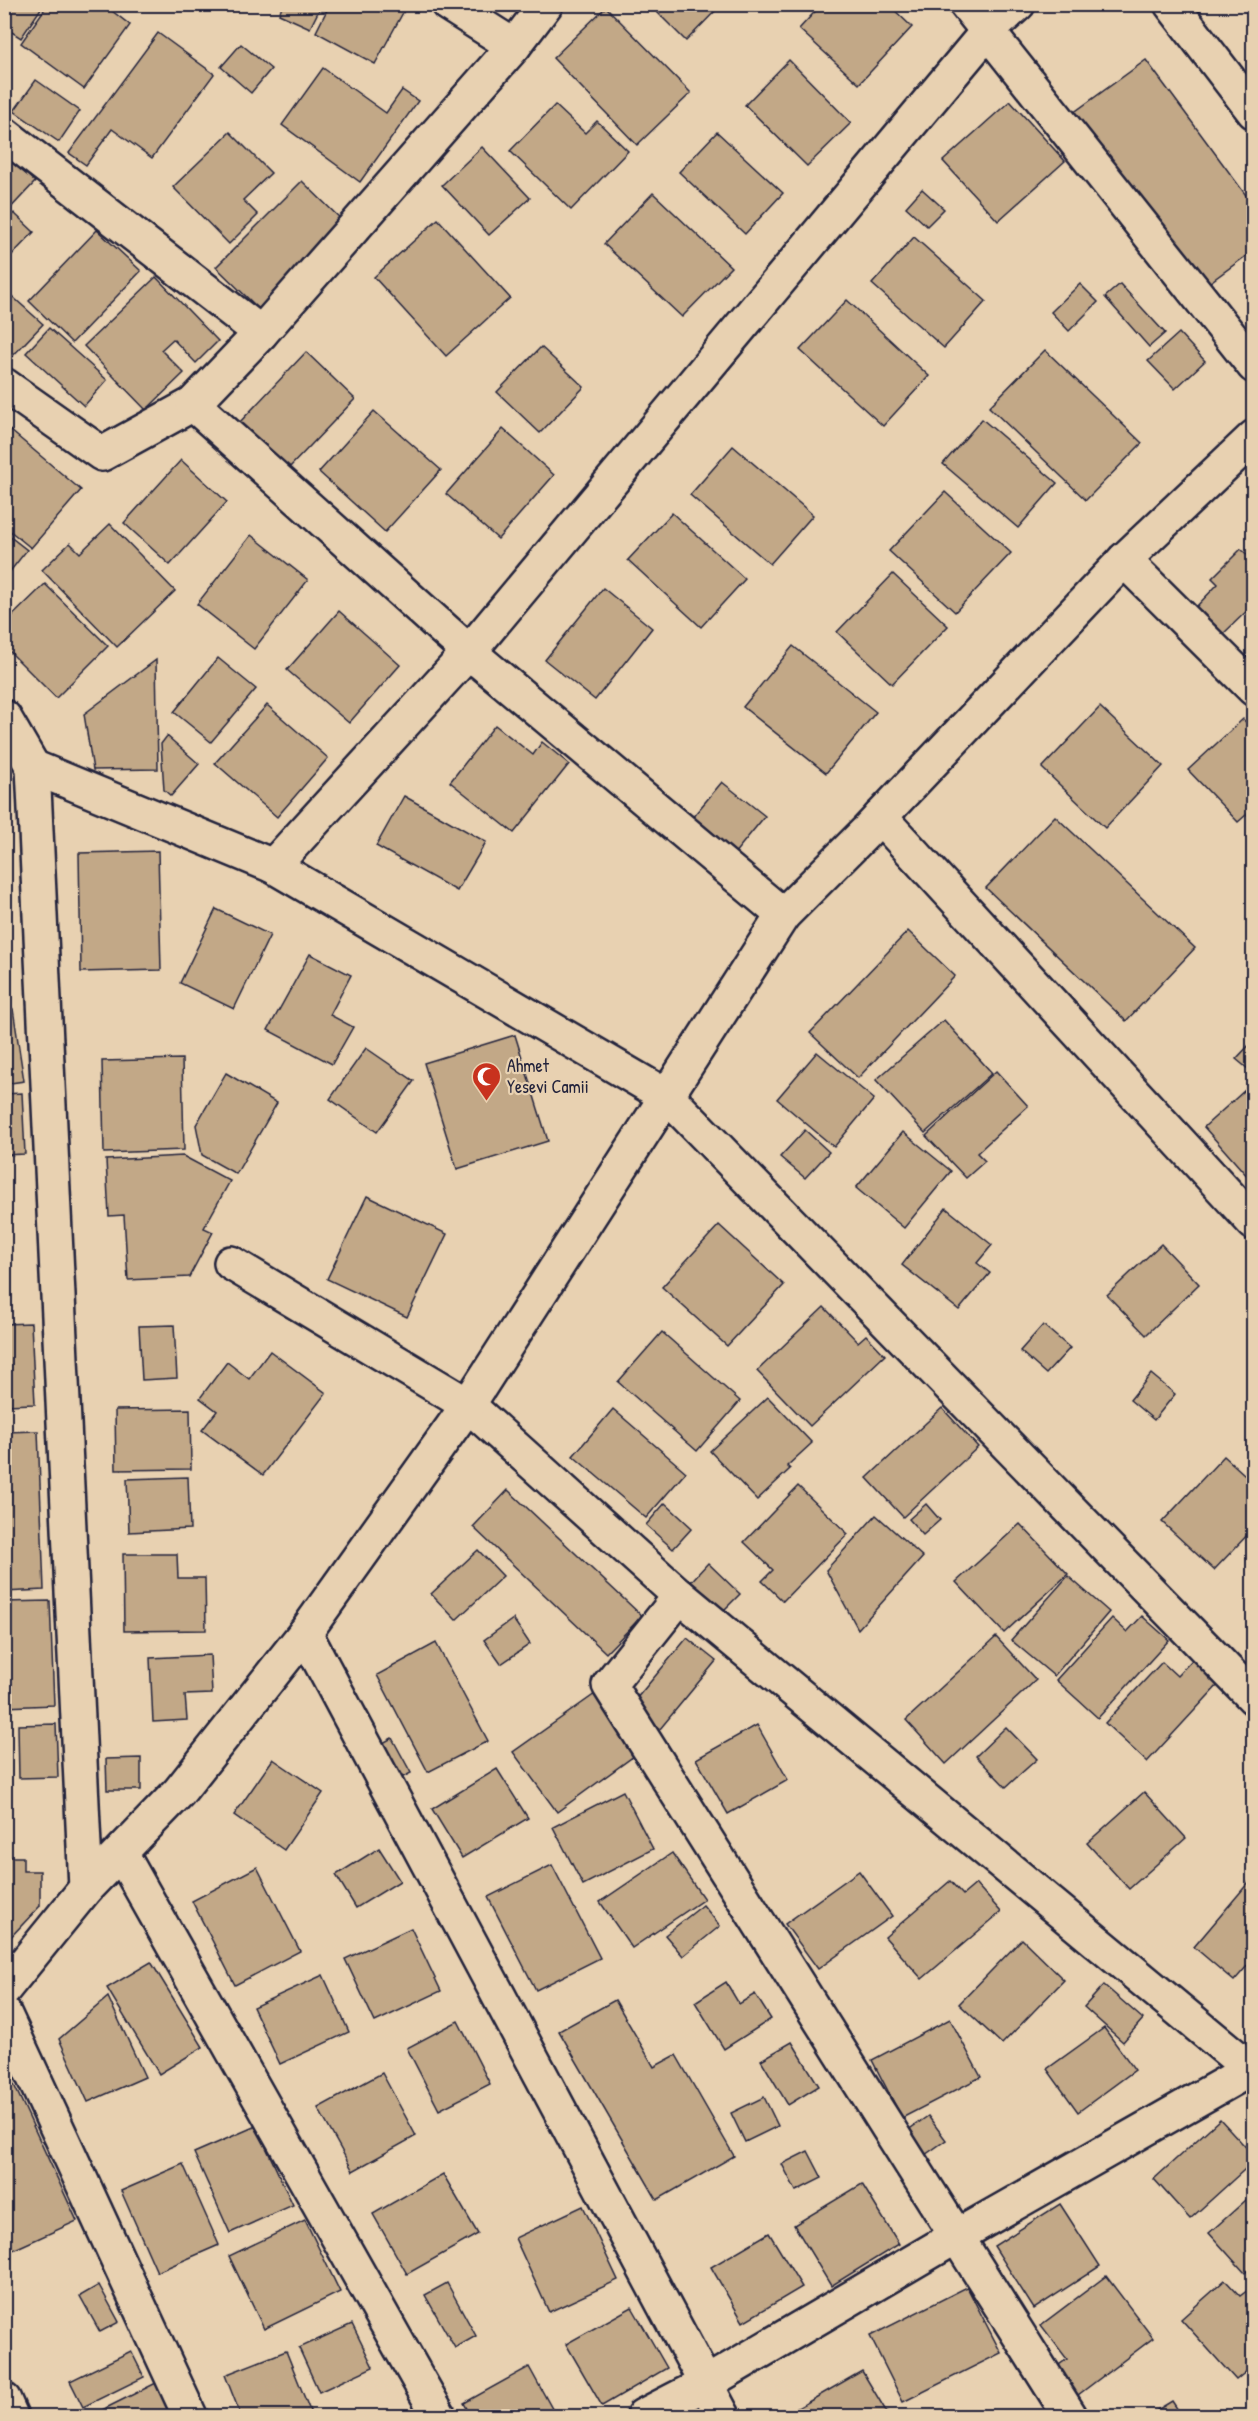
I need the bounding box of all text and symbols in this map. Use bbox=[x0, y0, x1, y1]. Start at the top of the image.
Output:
place label: Ahmet Yesevi Camii bbox=[507, 1053, 589, 1099]
mosque icon: Ahmet Yesevi Camii bbox=[470, 1060, 502, 1102]

